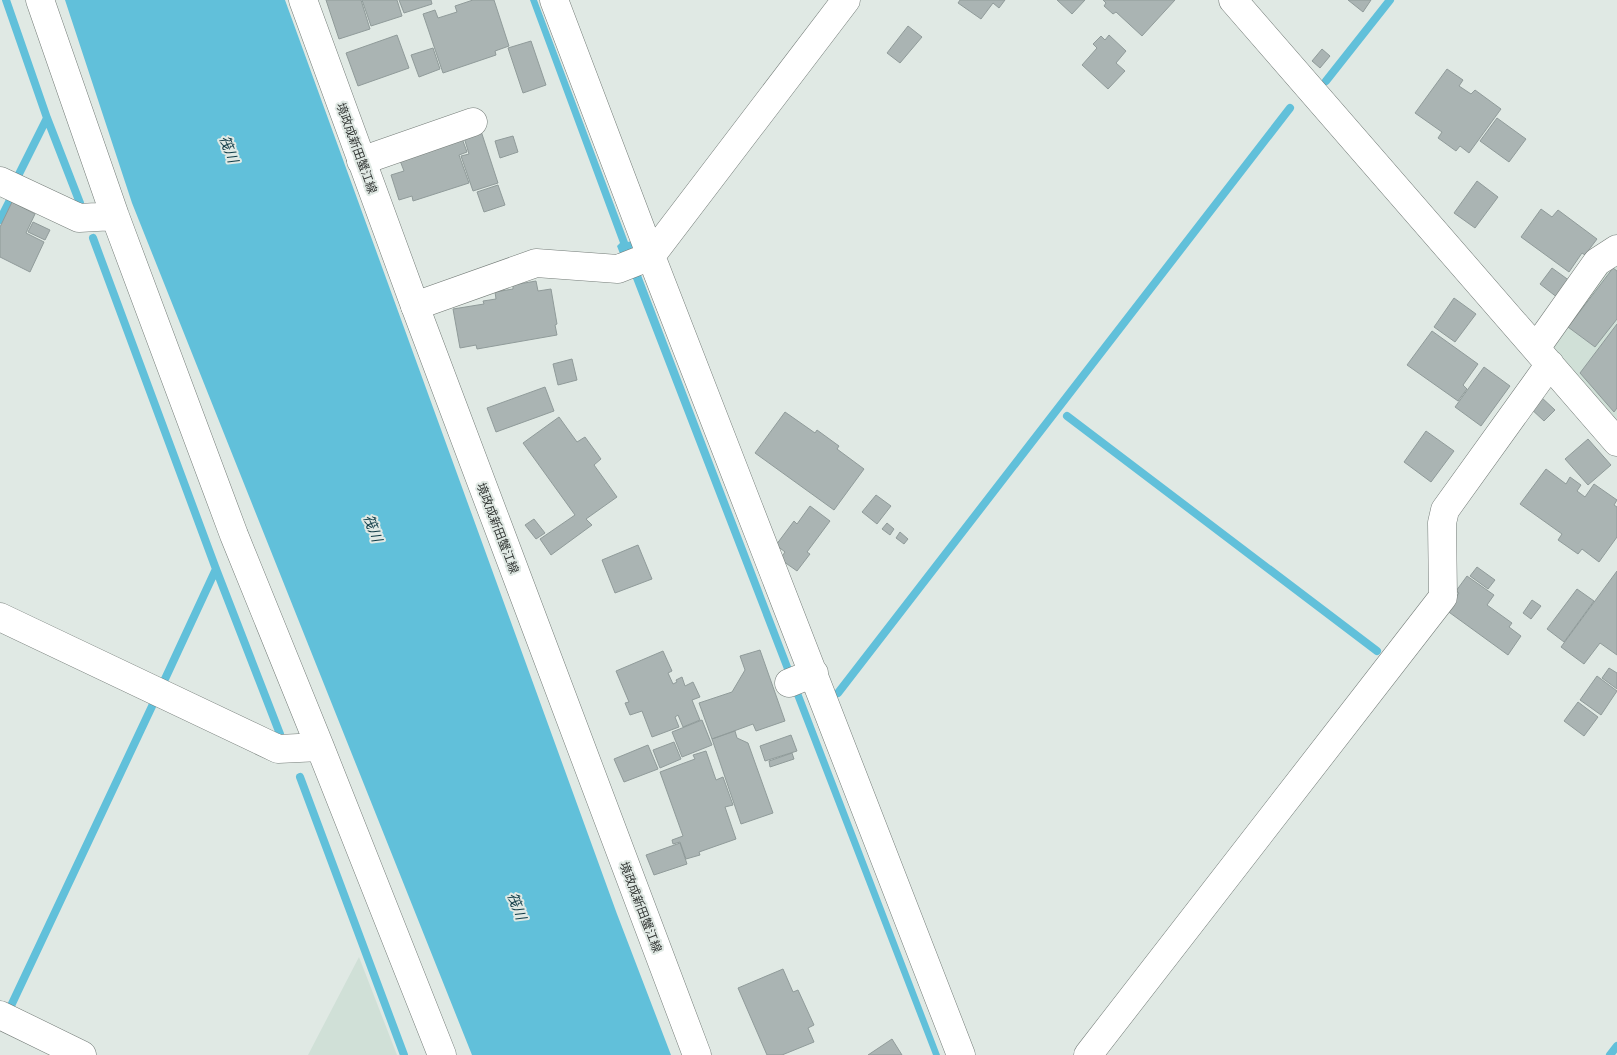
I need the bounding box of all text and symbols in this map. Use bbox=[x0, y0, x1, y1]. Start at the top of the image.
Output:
street label: 境政成新田蟹江線 bbox=[334, 100, 380, 196]
water label: 筏川 bbox=[216, 133, 243, 167]
street label: 境政成新田蟹江線 bbox=[474, 480, 522, 576]
water label: 筏川 bbox=[360, 512, 387, 546]
street label: 境政成新田蟹江線 bbox=[617, 859, 665, 955]
water label: 筏川 bbox=[504, 890, 531, 924]

